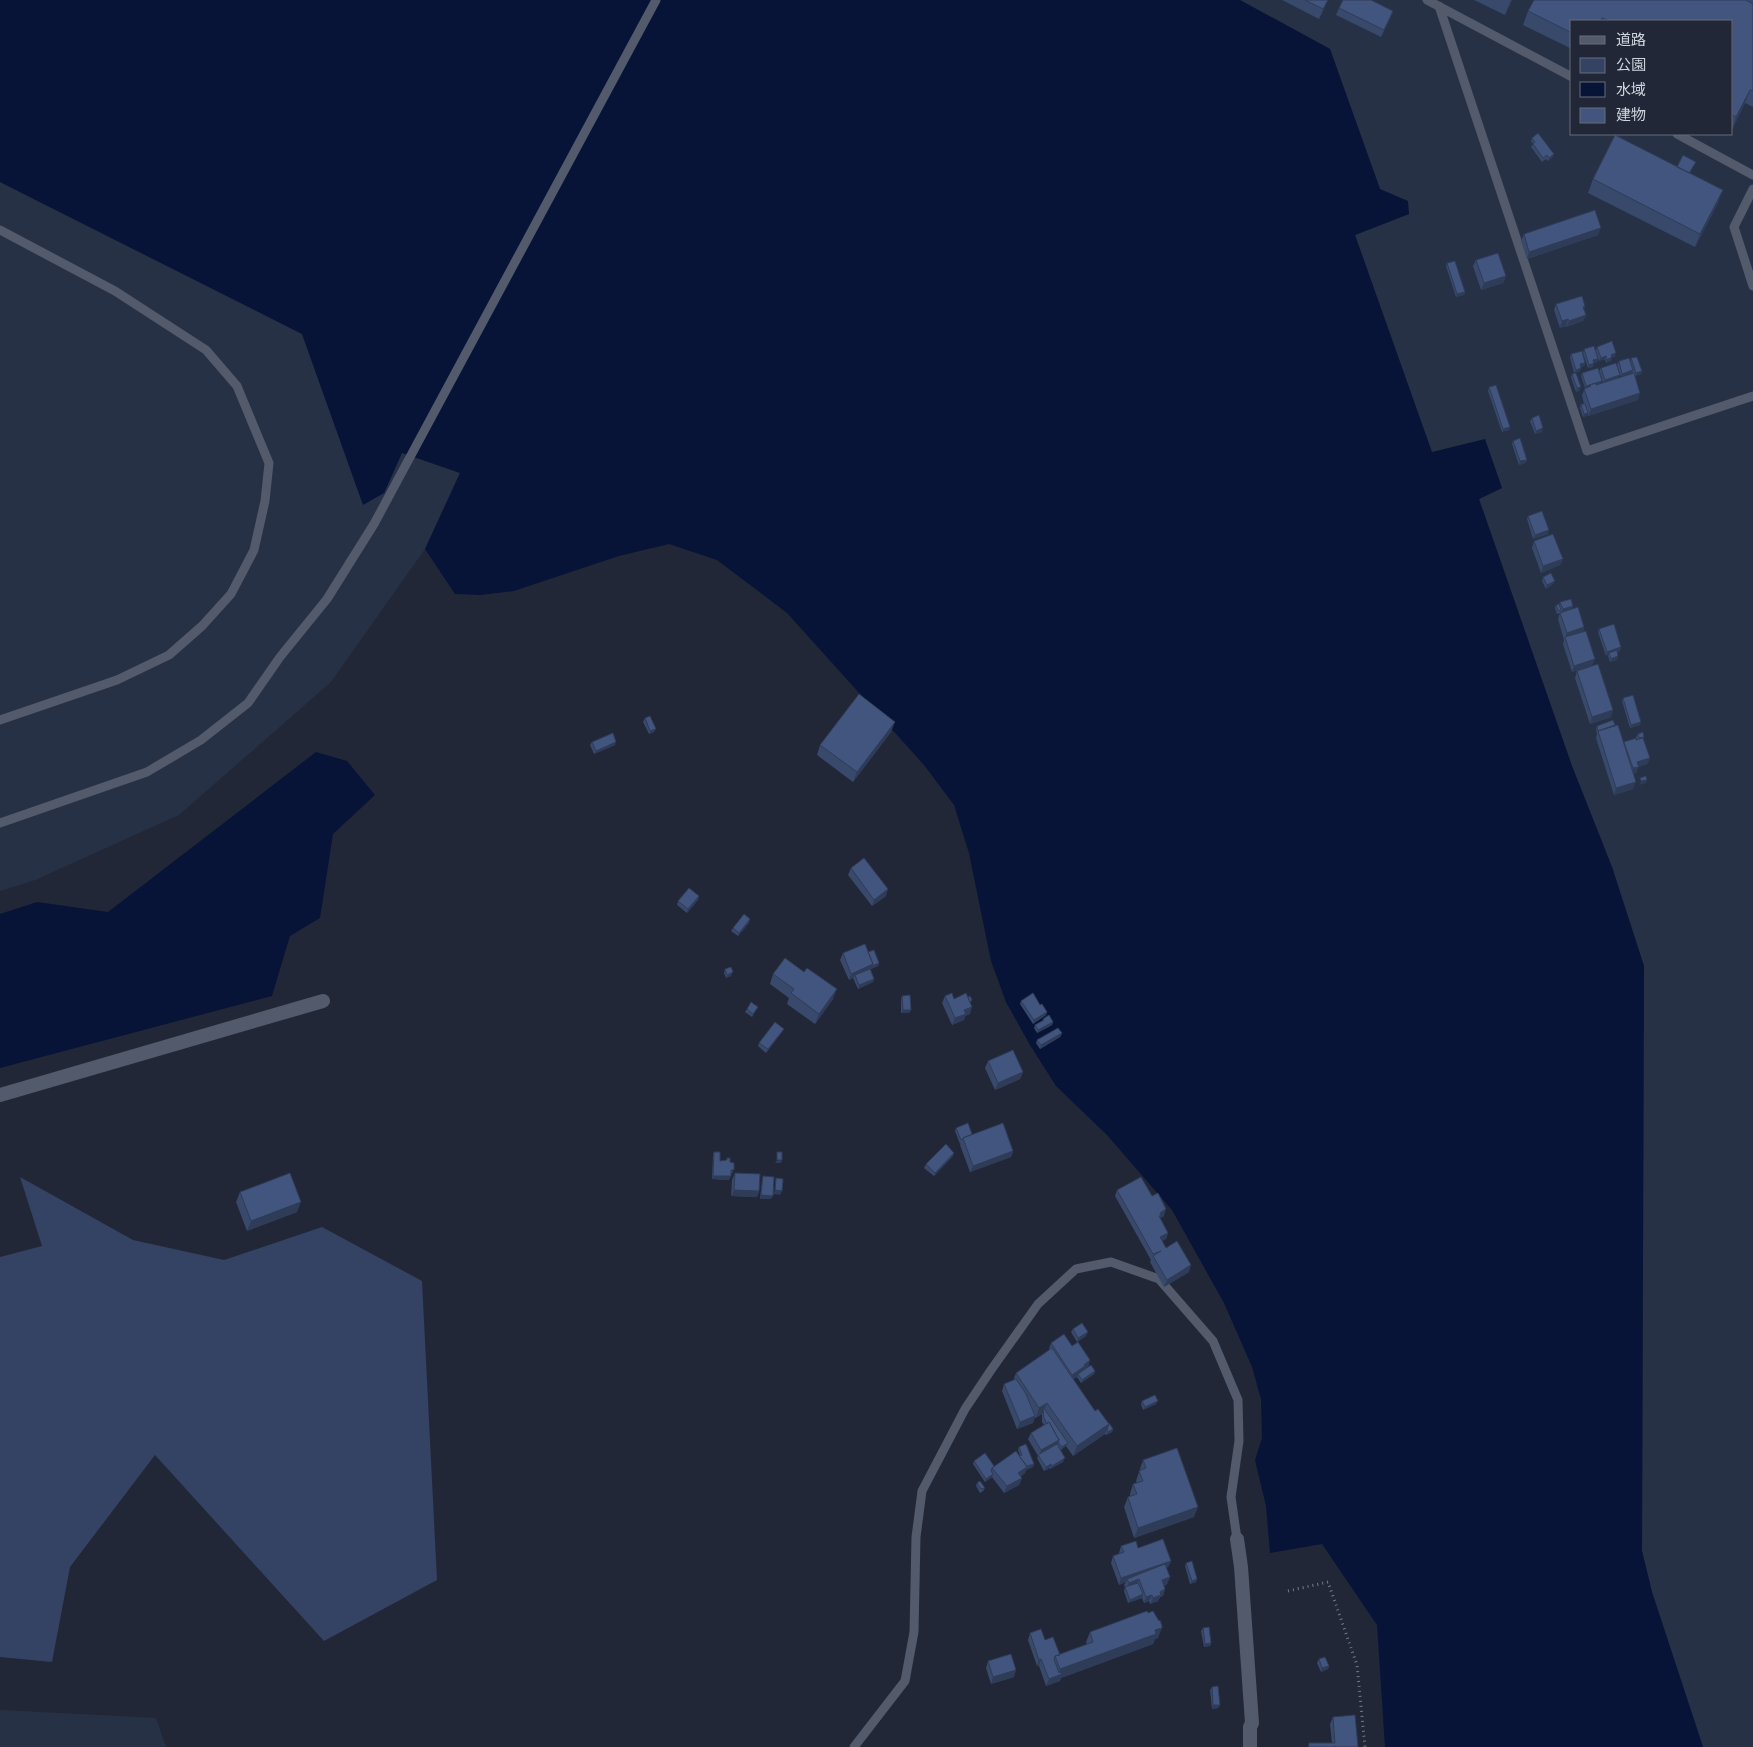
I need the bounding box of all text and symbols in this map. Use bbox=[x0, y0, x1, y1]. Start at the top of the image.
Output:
legend bbox=[1570, 20, 1733, 135]
text: 道路 bbox=[1616, 32, 1646, 48]
text: 公園 bbox=[1616, 57, 1646, 73]
text: 水域 bbox=[1616, 82, 1646, 98]
text: 建物 bbox=[1616, 107, 1646, 123]

